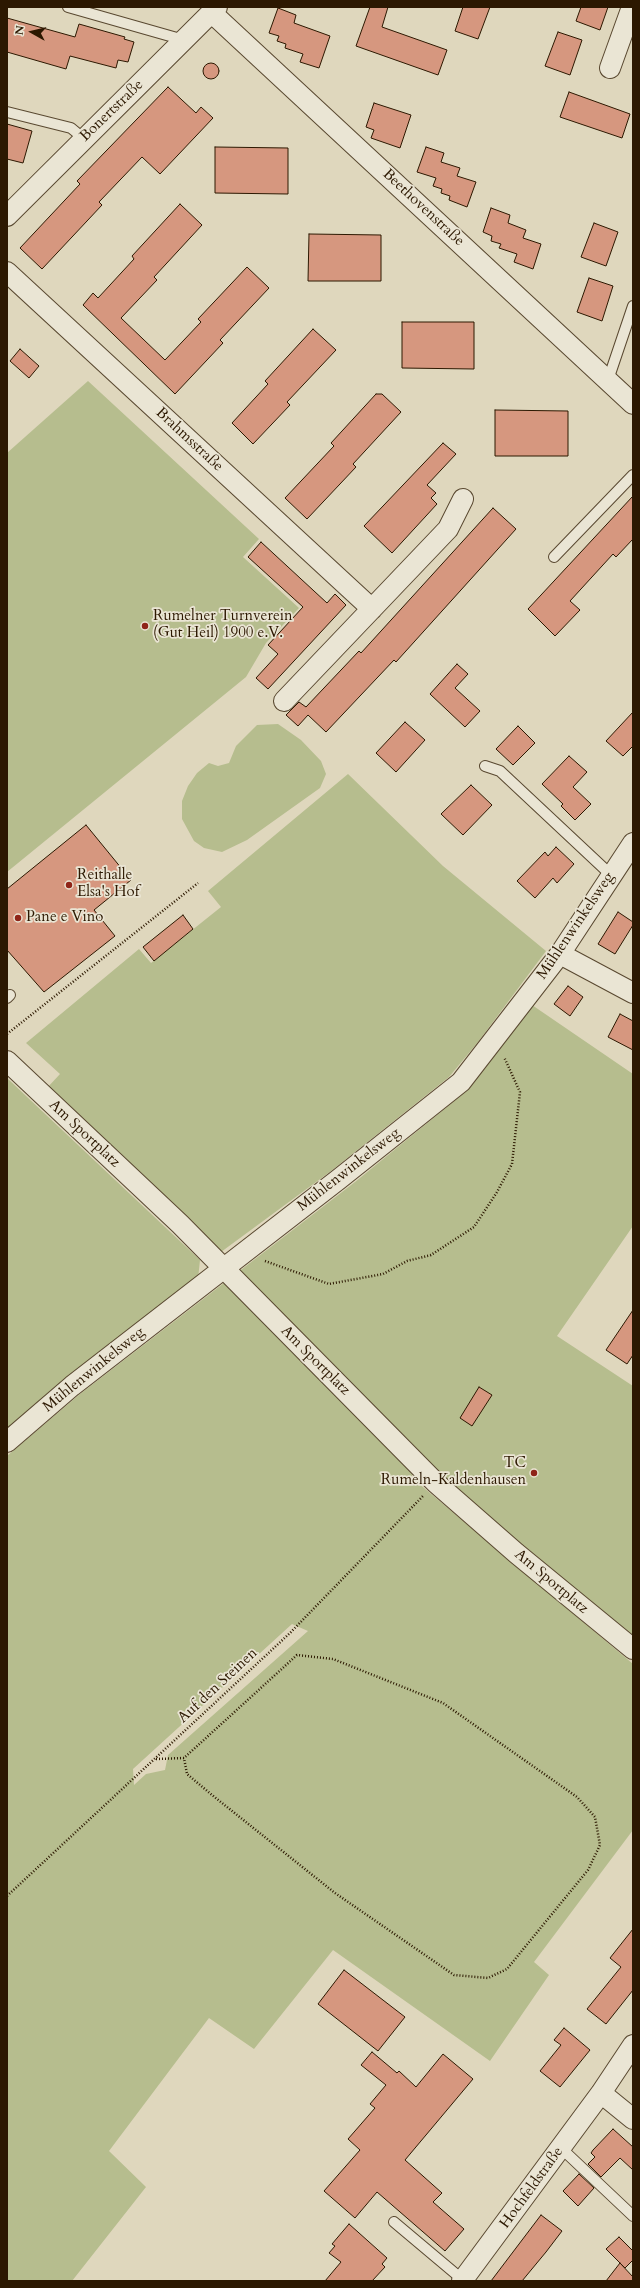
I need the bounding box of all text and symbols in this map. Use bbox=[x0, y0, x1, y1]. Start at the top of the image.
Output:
north arrow bbox=[12, 12, 52, 52]
text: N bbox=[12, 24, 28, 36]
street label: Bonertstraße bbox=[77, 76, 147, 146]
street label: Beethovenstraße bbox=[378, 166, 468, 250]
street label: Brahmsstraße bbox=[152, 404, 226, 476]
place label: Rumelner Turnverein (Gut Heil) 1900 e.V. bbox=[153, 608, 292, 643]
marker: Rumelner Turnverein (Gut Heil) 1900 e.V. bbox=[140, 621, 150, 631]
place label: Reithalle Elsa's Hof bbox=[77, 867, 139, 902]
street label: Mühlenwinkelsweg bbox=[533, 869, 619, 983]
marker: Reithalle Elsa's Hof bbox=[64, 880, 74, 890]
place label: Pane e Vino bbox=[26, 909, 103, 927]
marker: Pane e Vino bbox=[13, 913, 23, 923]
street label: Am Sportplatz bbox=[45, 1096, 123, 1172]
street label: Mühlenwinkelsweg bbox=[294, 1124, 404, 1216]
street label: Am Sportplatz bbox=[276, 1322, 354, 1400]
street label: Mühlenwinkelsweg bbox=[40, 1324, 148, 1416]
place label: TC Rumeln-Kaldenhausen bbox=[381, 1455, 526, 1490]
marker: TC Rumeln-Kaldenhausen bbox=[529, 1468, 539, 1478]
street label: Am Sportplatz bbox=[510, 1546, 592, 1618]
street label: Auf den Steinen bbox=[175, 1645, 261, 1727]
street label: Hochfeldstraße bbox=[496, 2144, 568, 2232]

